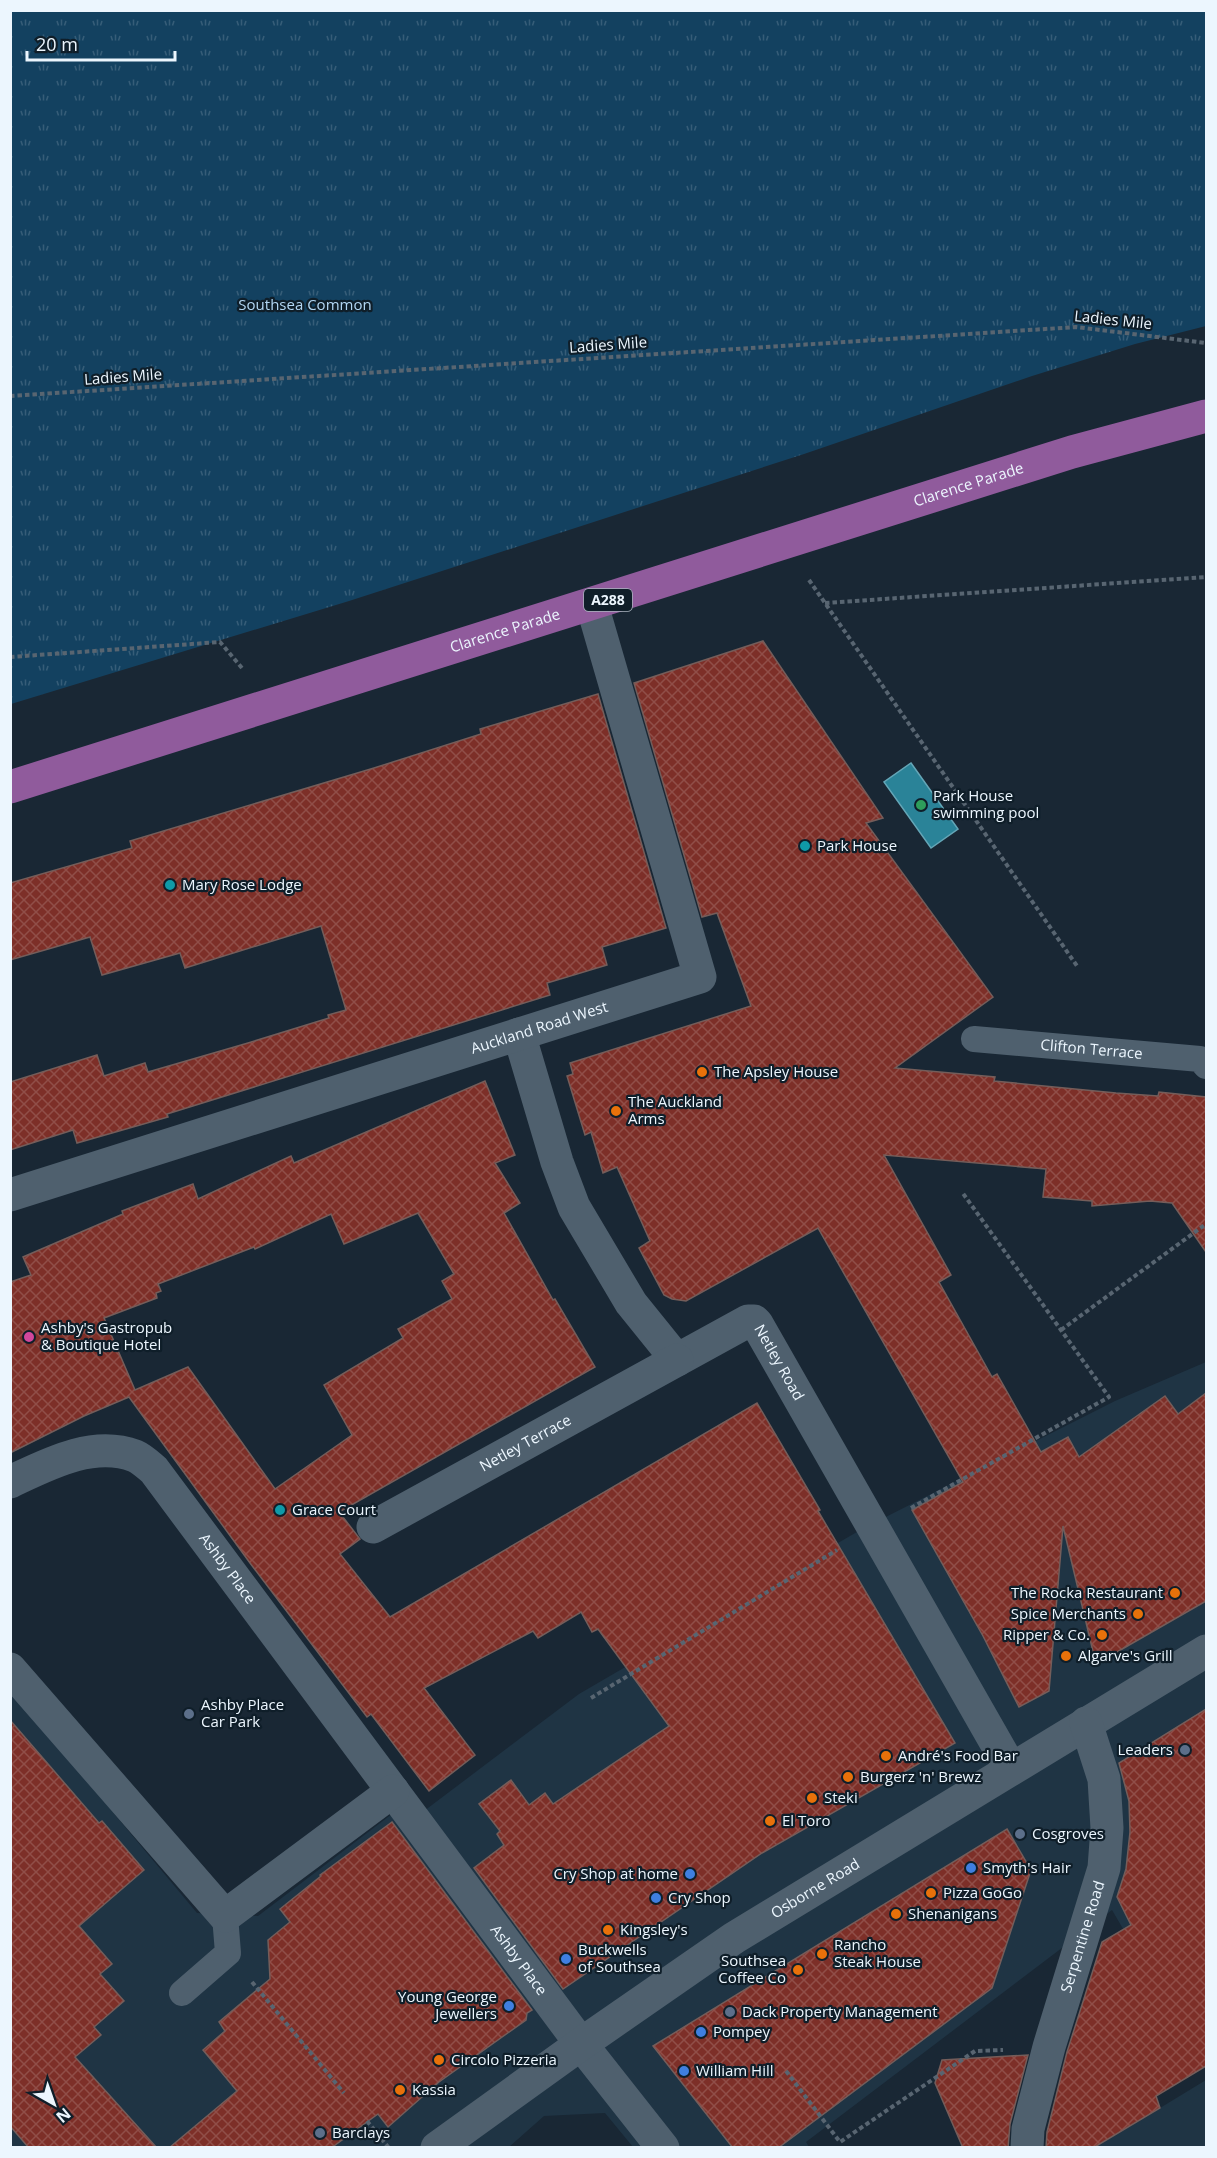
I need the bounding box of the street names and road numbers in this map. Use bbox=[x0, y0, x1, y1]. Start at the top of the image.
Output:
street label: Ladies Mile bbox=[1073, 305, 1153, 333]
street label: Ladies Mile bbox=[568, 331, 648, 357]
street label: Ladies Mile bbox=[83, 363, 163, 389]
street label: Clarence Parade bbox=[911, 457, 1026, 510]
road number: A288 bbox=[584, 589, 632, 611]
street label: Clarence Parade bbox=[447, 603, 562, 657]
street label: Auckland Road West bbox=[468, 996, 610, 1058]
street label: Clifton Terrace bbox=[1040, 1034, 1144, 1063]
street label: Netley Road bbox=[750, 1320, 809, 1404]
street label: Netley Terrace bbox=[476, 1409, 574, 1476]
street label: Ashby Place bbox=[195, 1529, 261, 1607]
street label: Osborne Road bbox=[767, 1853, 863, 1922]
street label: Serpentine Road bbox=[1055, 1878, 1109, 1995]
street label: Ashby Place bbox=[487, 1920, 552, 1999]

